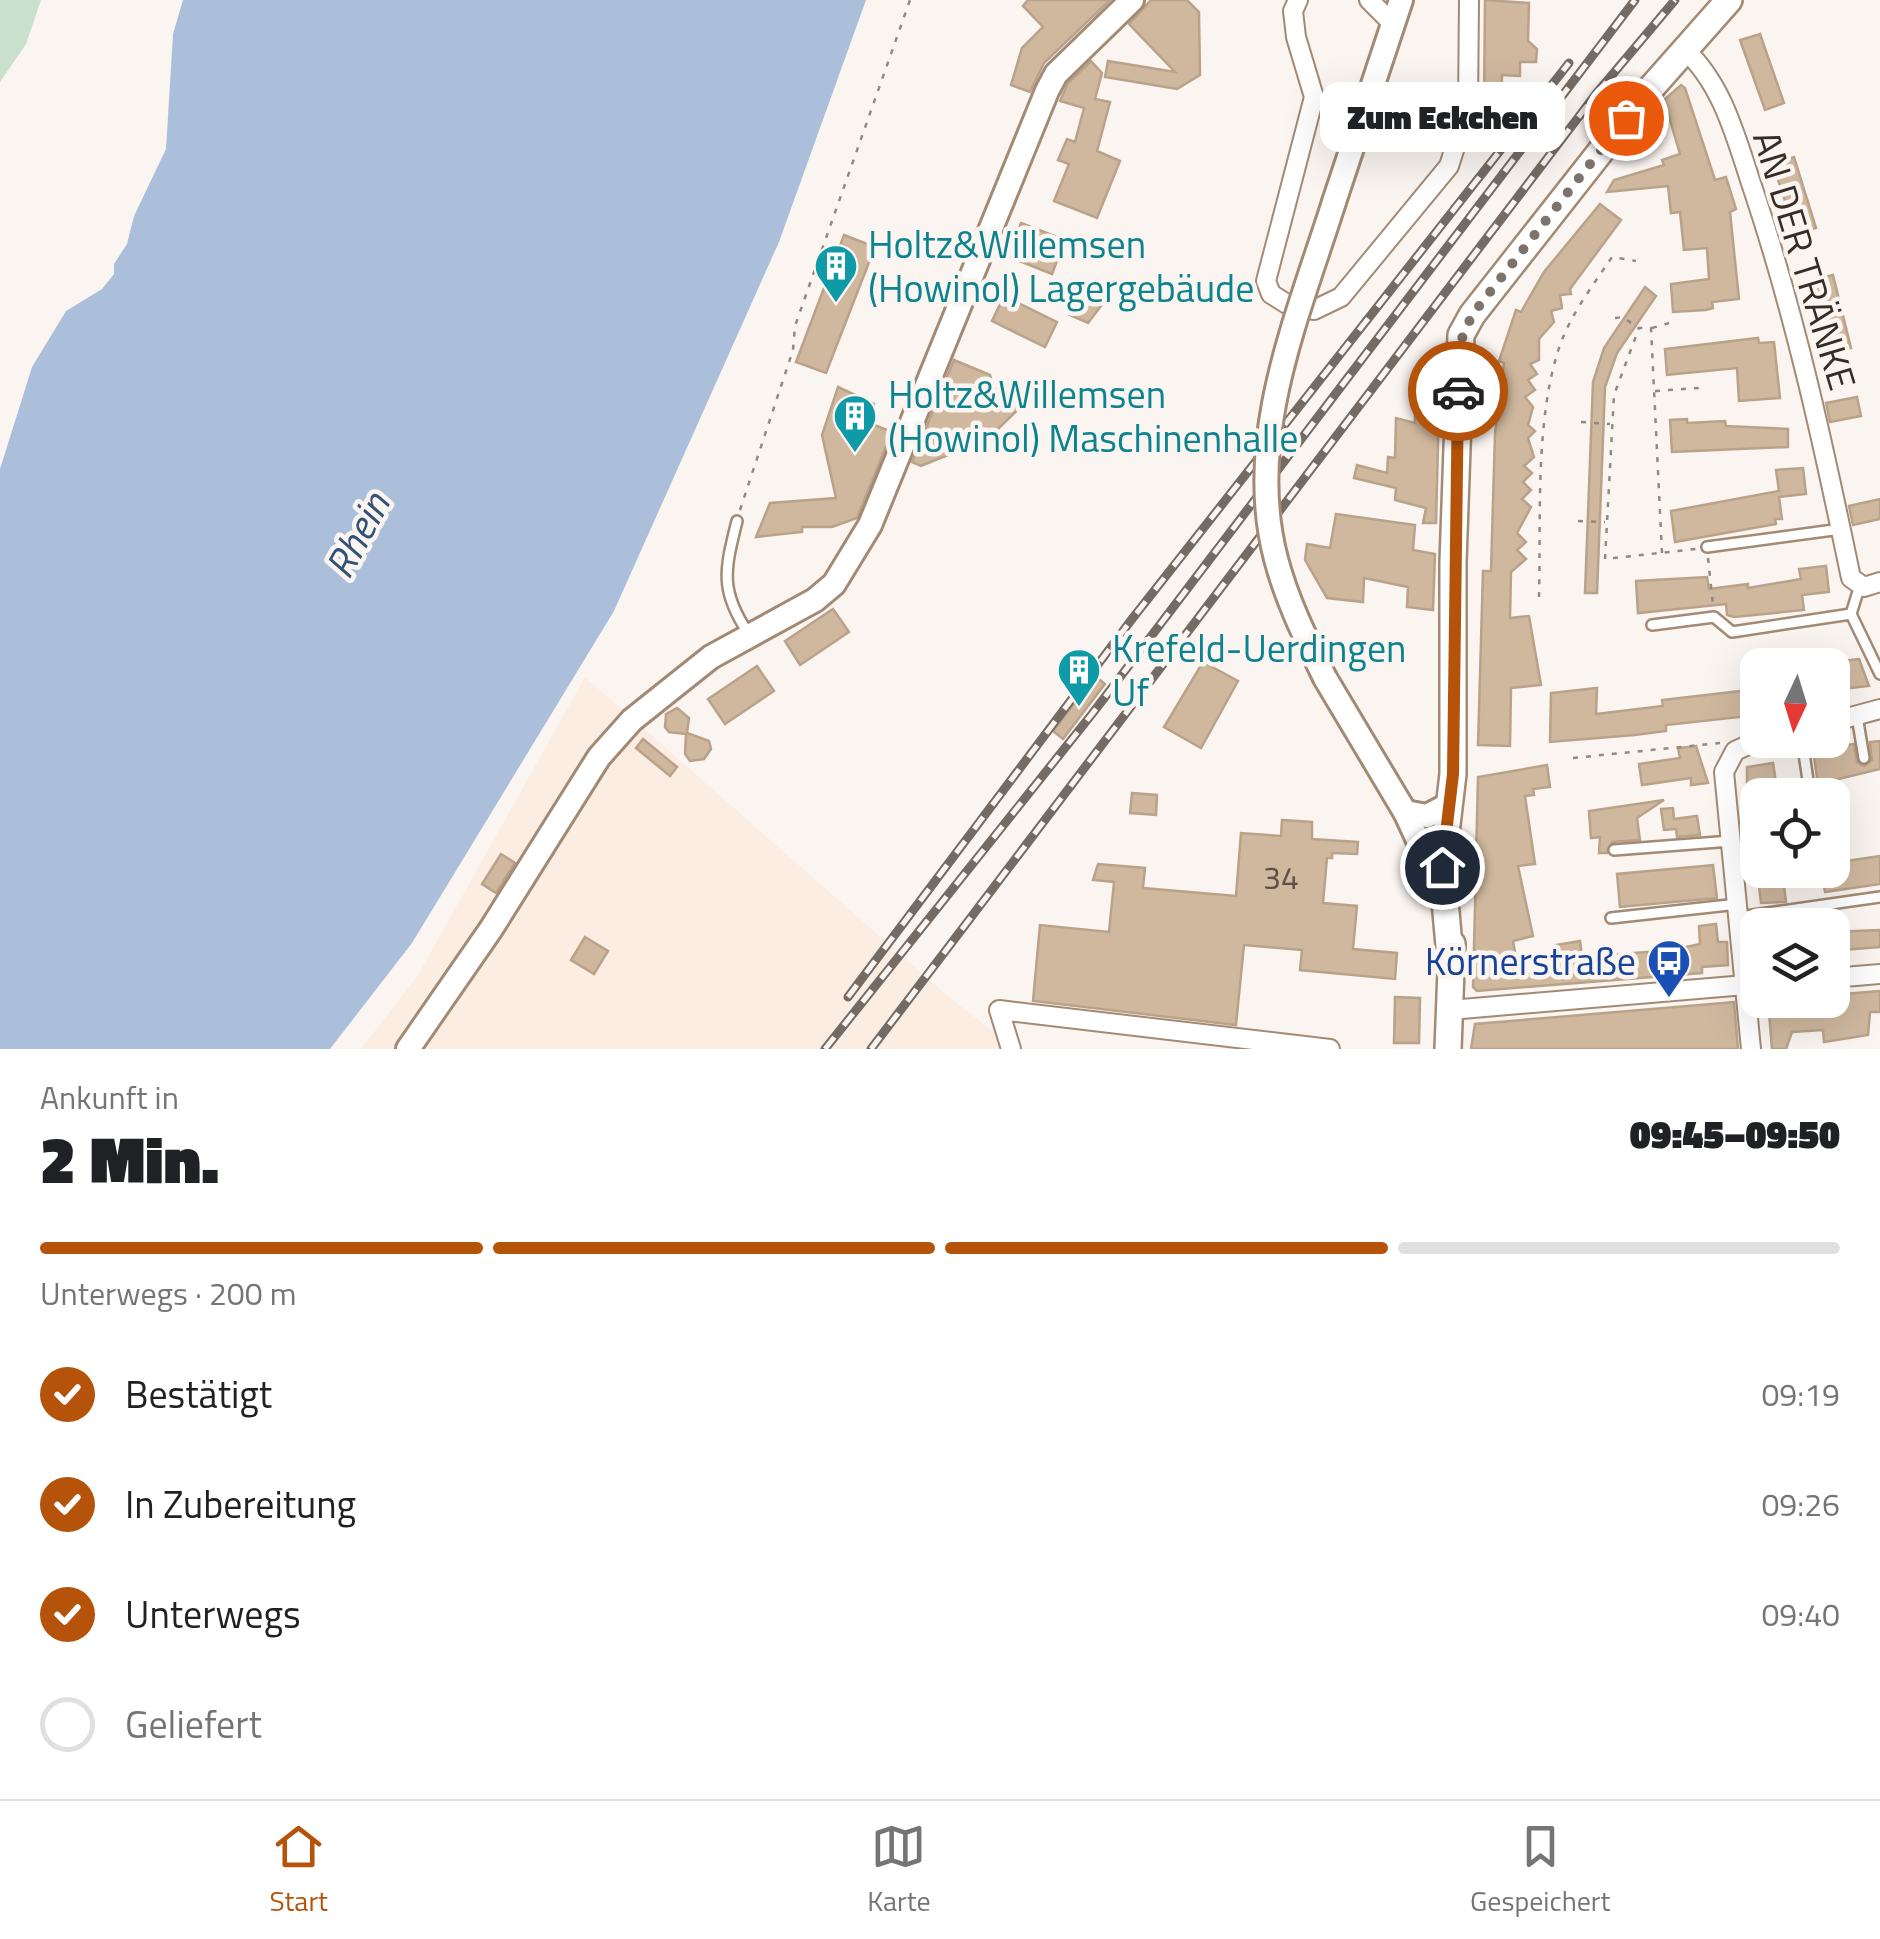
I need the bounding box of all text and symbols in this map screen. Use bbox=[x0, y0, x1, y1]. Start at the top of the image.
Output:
pin bbox=[1584, 76, 1669, 161]
callout: Zum Eckchen bbox=[1321, 83, 1566, 153]
icon: bag bbox=[1599, 91, 1654, 146]
text: Zum Eckchen bbox=[1347, 93, 1538, 141]
street label: AN DER TRÄNKE bbox=[1738, 123, 1872, 397]
place label: Holtz&Willemsen (Howinol) Lagergebäude bbox=[868, 215, 1254, 317]
building icon: Holtz&Willemsen (Howinol) Lagergebäude bbox=[813, 243, 859, 304]
courier bbox=[1408, 341, 1508, 441]
icon: car bbox=[1431, 364, 1486, 419]
place label: Holtz&Willemsen (Howinol) Maschinenhalle bbox=[888, 365, 1298, 467]
building icon: Holtz&Willemsen (Howinol) Maschinenhalle bbox=[832, 393, 878, 454]
water label: Rhein bbox=[309, 480, 405, 589]
place label: Krefeld-Uerdingen Uf bbox=[1112, 619, 1407, 721]
building icon: Krefeld-Uerdingen Uf bbox=[1056, 647, 1102, 708]
north arrow bbox=[1740, 648, 1850, 758]
map controls bbox=[1740, 648, 1850, 1018]
button: locate bbox=[1740, 778, 1850, 888]
pin bbox=[1400, 825, 1485, 910]
icon: home bbox=[1415, 840, 1470, 895]
house number: 34 bbox=[1263, 853, 1299, 901]
button: layers bbox=[1740, 908, 1850, 1018]
place label: Körnerstraße bbox=[1425, 932, 1636, 990]
bus stop icon: Körnerstraße bbox=[1646, 938, 1692, 999]
text: Ankunft in bbox=[40, 1073, 179, 1121]
text: 09:45–09:50 bbox=[1630, 1105, 1840, 1163]
text: 2 Min. bbox=[40, 1109, 219, 1208]
text: Unterwegs · 200 m bbox=[40, 1269, 296, 1317]
text: Bestätigt bbox=[125, 1365, 272, 1423]
icon: check bbox=[40, 1367, 95, 1422]
text: 09:19 bbox=[1761, 1370, 1840, 1418]
text: In Zubereitung bbox=[125, 1475, 356, 1533]
icon: check bbox=[40, 1477, 95, 1532]
text: 09:26 bbox=[1761, 1480, 1840, 1528]
text: Unterwegs bbox=[125, 1585, 301, 1643]
icon: check bbox=[40, 1587, 95, 1642]
text: 09:40 bbox=[1761, 1590, 1840, 1638]
text: Geliefert bbox=[125, 1695, 262, 1753]
tab: Start bbox=[270, 1819, 328, 1922]
tab: Karte bbox=[867, 1819, 931, 1922]
tab: Gespeichert bbox=[1470, 1819, 1610, 1922]

